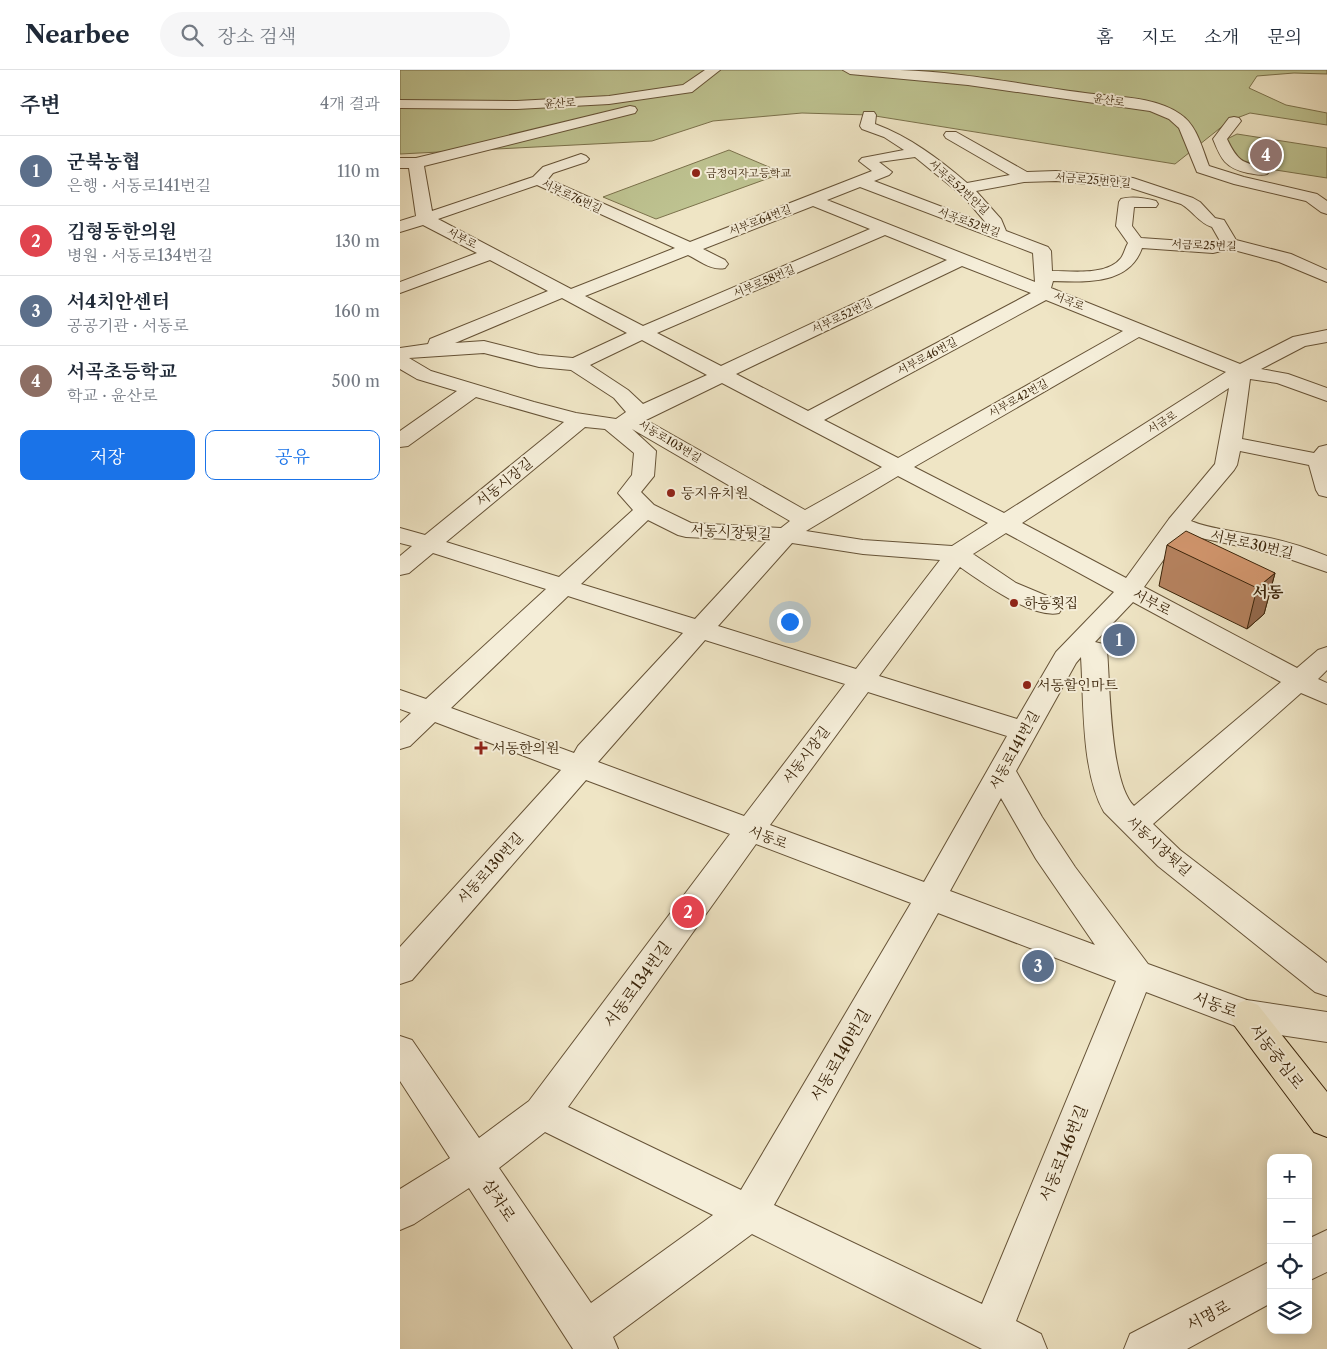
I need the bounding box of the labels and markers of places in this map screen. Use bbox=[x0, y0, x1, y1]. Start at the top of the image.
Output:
pin: 4 bbox=[1250, 136, 1282, 174]
place label: 금정여자고등학교 bbox=[706, 166, 791, 180]
marker: 금정여자고등학교 bbox=[690, 167, 702, 179]
place label: 둥지유치원 bbox=[681, 484, 749, 502]
marker: 둥지유치원 bbox=[665, 487, 677, 499]
place label: 하동횟집 bbox=[1024, 594, 1078, 612]
marker: 하동횟집 bbox=[1008, 597, 1020, 609]
pin: 1 bbox=[1103, 621, 1135, 659]
place label: 서동할인마트 bbox=[1037, 676, 1119, 694]
marker: 서동할인마트 bbox=[1021, 679, 1033, 691]
place label: 서동한의원 bbox=[492, 739, 560, 757]
marker: 서동한의원 bbox=[474, 741, 488, 755]
pin: 2 bbox=[672, 893, 704, 931]
pin: 3 bbox=[1022, 947, 1054, 985]

